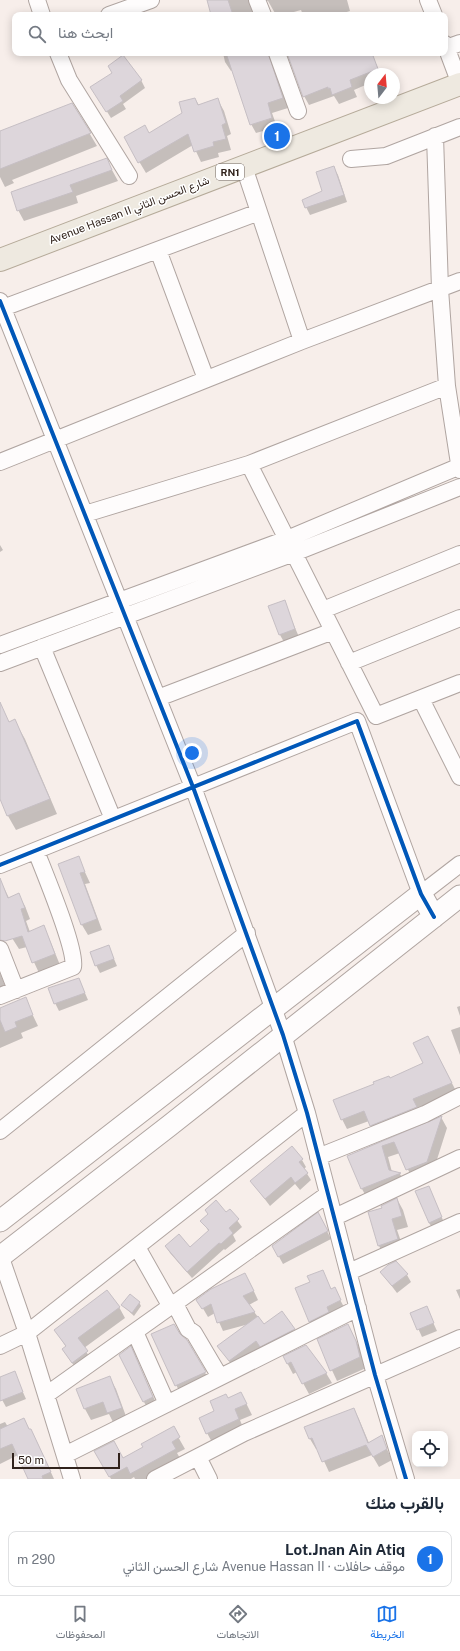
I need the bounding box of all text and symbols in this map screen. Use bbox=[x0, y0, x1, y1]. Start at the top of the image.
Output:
search box bbox=[12, 12, 448, 56]
icon: search bbox=[26, 23, 48, 45]
text: ابحث هنا bbox=[58, 24, 113, 41]
north arrow bbox=[364, 68, 400, 104]
pin: 1 bbox=[264, 121, 290, 151]
road number: RN1 bbox=[216, 164, 244, 180]
street label: Avenue Hassan II شارع الحسن الثاني bbox=[47, 174, 213, 250]
your location bbox=[182, 743, 202, 763]
map controls bbox=[412, 1431, 448, 1467]
button: locate bbox=[412, 1431, 448, 1467]
scale bar bbox=[12, 1451, 120, 1470]
text: 50 m bbox=[18, 1454, 44, 1466]
text: بالقرب منك bbox=[366, 1493, 444, 1513]
text: Lot.Jnan Ain Atiq bbox=[285, 1541, 405, 1558]
text: 290 m bbox=[17, 1552, 55, 1567]
text: 1 bbox=[427, 1552, 433, 1567]
text: موقف حافلات · Avenue Hassan II شارع الحسن الثاني bbox=[123, 1559, 405, 1574]
tab: المحفوظات bbox=[56, 1603, 105, 1644]
tab: الاتجاهات bbox=[216, 1603, 259, 1644]
tab: الخريطة bbox=[370, 1603, 404, 1644]

